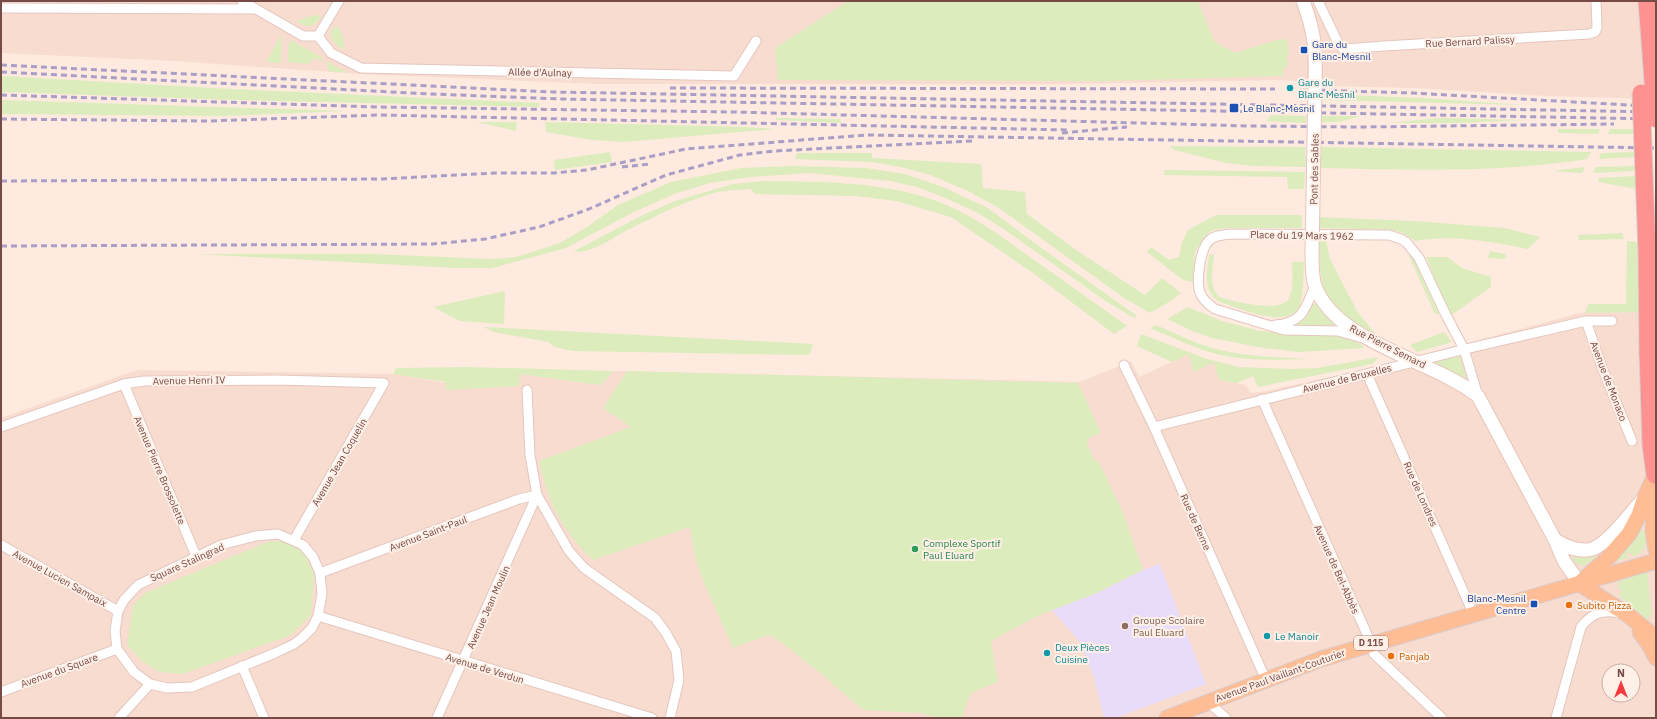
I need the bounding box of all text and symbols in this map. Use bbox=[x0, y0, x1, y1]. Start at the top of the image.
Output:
street label: Rue Bernard Palissy bbox=[1425, 33, 1515, 50]
place label: Gare du Blanc-Mesnil bbox=[1312, 38, 1371, 63]
marker: Gare du Blanc-Mesnil bbox=[1299, 45, 1309, 55]
street label: Allée d'Aulnay bbox=[508, 65, 572, 80]
place label: Gare du Blanc Mesnil bbox=[1298, 76, 1355, 101]
marker: Gare du Blanc Mesnil bbox=[1285, 83, 1295, 93]
marker: Le Blanc-Mesnil bbox=[1228, 102, 1240, 114]
place label: Le Blanc-Mesnil bbox=[1243, 102, 1315, 115]
street label: Pont des Sables bbox=[1307, 133, 1322, 205]
street label: Place du 19 Mars 1962 bbox=[1250, 228, 1354, 243]
street label: Rue Pierre Semard bbox=[1347, 322, 1428, 371]
street label: Avenue de Monaco bbox=[1587, 339, 1630, 423]
street label: Avenue de Bruxelles bbox=[1301, 361, 1393, 396]
street label: Avenue Henri IV bbox=[153, 373, 225, 388]
street label: Avenue Pierre Brossolette bbox=[131, 414, 188, 527]
street label: Avenue Jean Coquelin bbox=[309, 416, 370, 509]
street label: Rue de Londres bbox=[1400, 460, 1441, 529]
street label: Rue de Berne bbox=[1177, 492, 1214, 553]
street label: Avenue Saint-Paul bbox=[388, 513, 469, 554]
street label: Avenue de Bel-Abbès bbox=[1311, 523, 1362, 616]
place label: Complexe Sportif Paul Eluard bbox=[923, 537, 1001, 562]
street label: Square Stalingrad bbox=[148, 540, 226, 585]
marker: Complexe Sportif Paul Eluard bbox=[910, 544, 920, 554]
street label: Avenue Lucien Sampaix bbox=[10, 547, 109, 610]
street label: Avenue Jean Moulin bbox=[464, 563, 513, 651]
place label: Blanc-Mesnil Centre bbox=[1467, 592, 1527, 617]
marker: Blanc-Mesnil Centre bbox=[1529, 599, 1539, 609]
place label: Subito Pizza bbox=[1577, 599, 1632, 612]
marker: Subito Pizza bbox=[1564, 600, 1574, 610]
place label: Groupe Scolaire Paul Eluard bbox=[1133, 614, 1205, 639]
marker: Groupe Scolaire Paul Eluard bbox=[1120, 621, 1130, 631]
place label: Le Manoir bbox=[1275, 630, 1319, 643]
marker: Le Manoir bbox=[1262, 631, 1272, 641]
road number: D 115 bbox=[1354, 636, 1388, 650]
place label: Deux Pièces Cuisine bbox=[1055, 641, 1110, 666]
street label: Avenue Paul Vaillant-Couturier bbox=[1213, 646, 1347, 705]
marker: Deux Pièces Cuisine bbox=[1042, 648, 1052, 658]
street label: Avenue du Square bbox=[19, 650, 100, 690]
street label: Avenue de Verdun bbox=[444, 650, 526, 687]
place label: Panjab bbox=[1399, 650, 1430, 663]
marker: Panjab bbox=[1386, 651, 1396, 661]
north arrow bbox=[1601, 663, 1641, 703]
text: N bbox=[1617, 666, 1625, 680]

